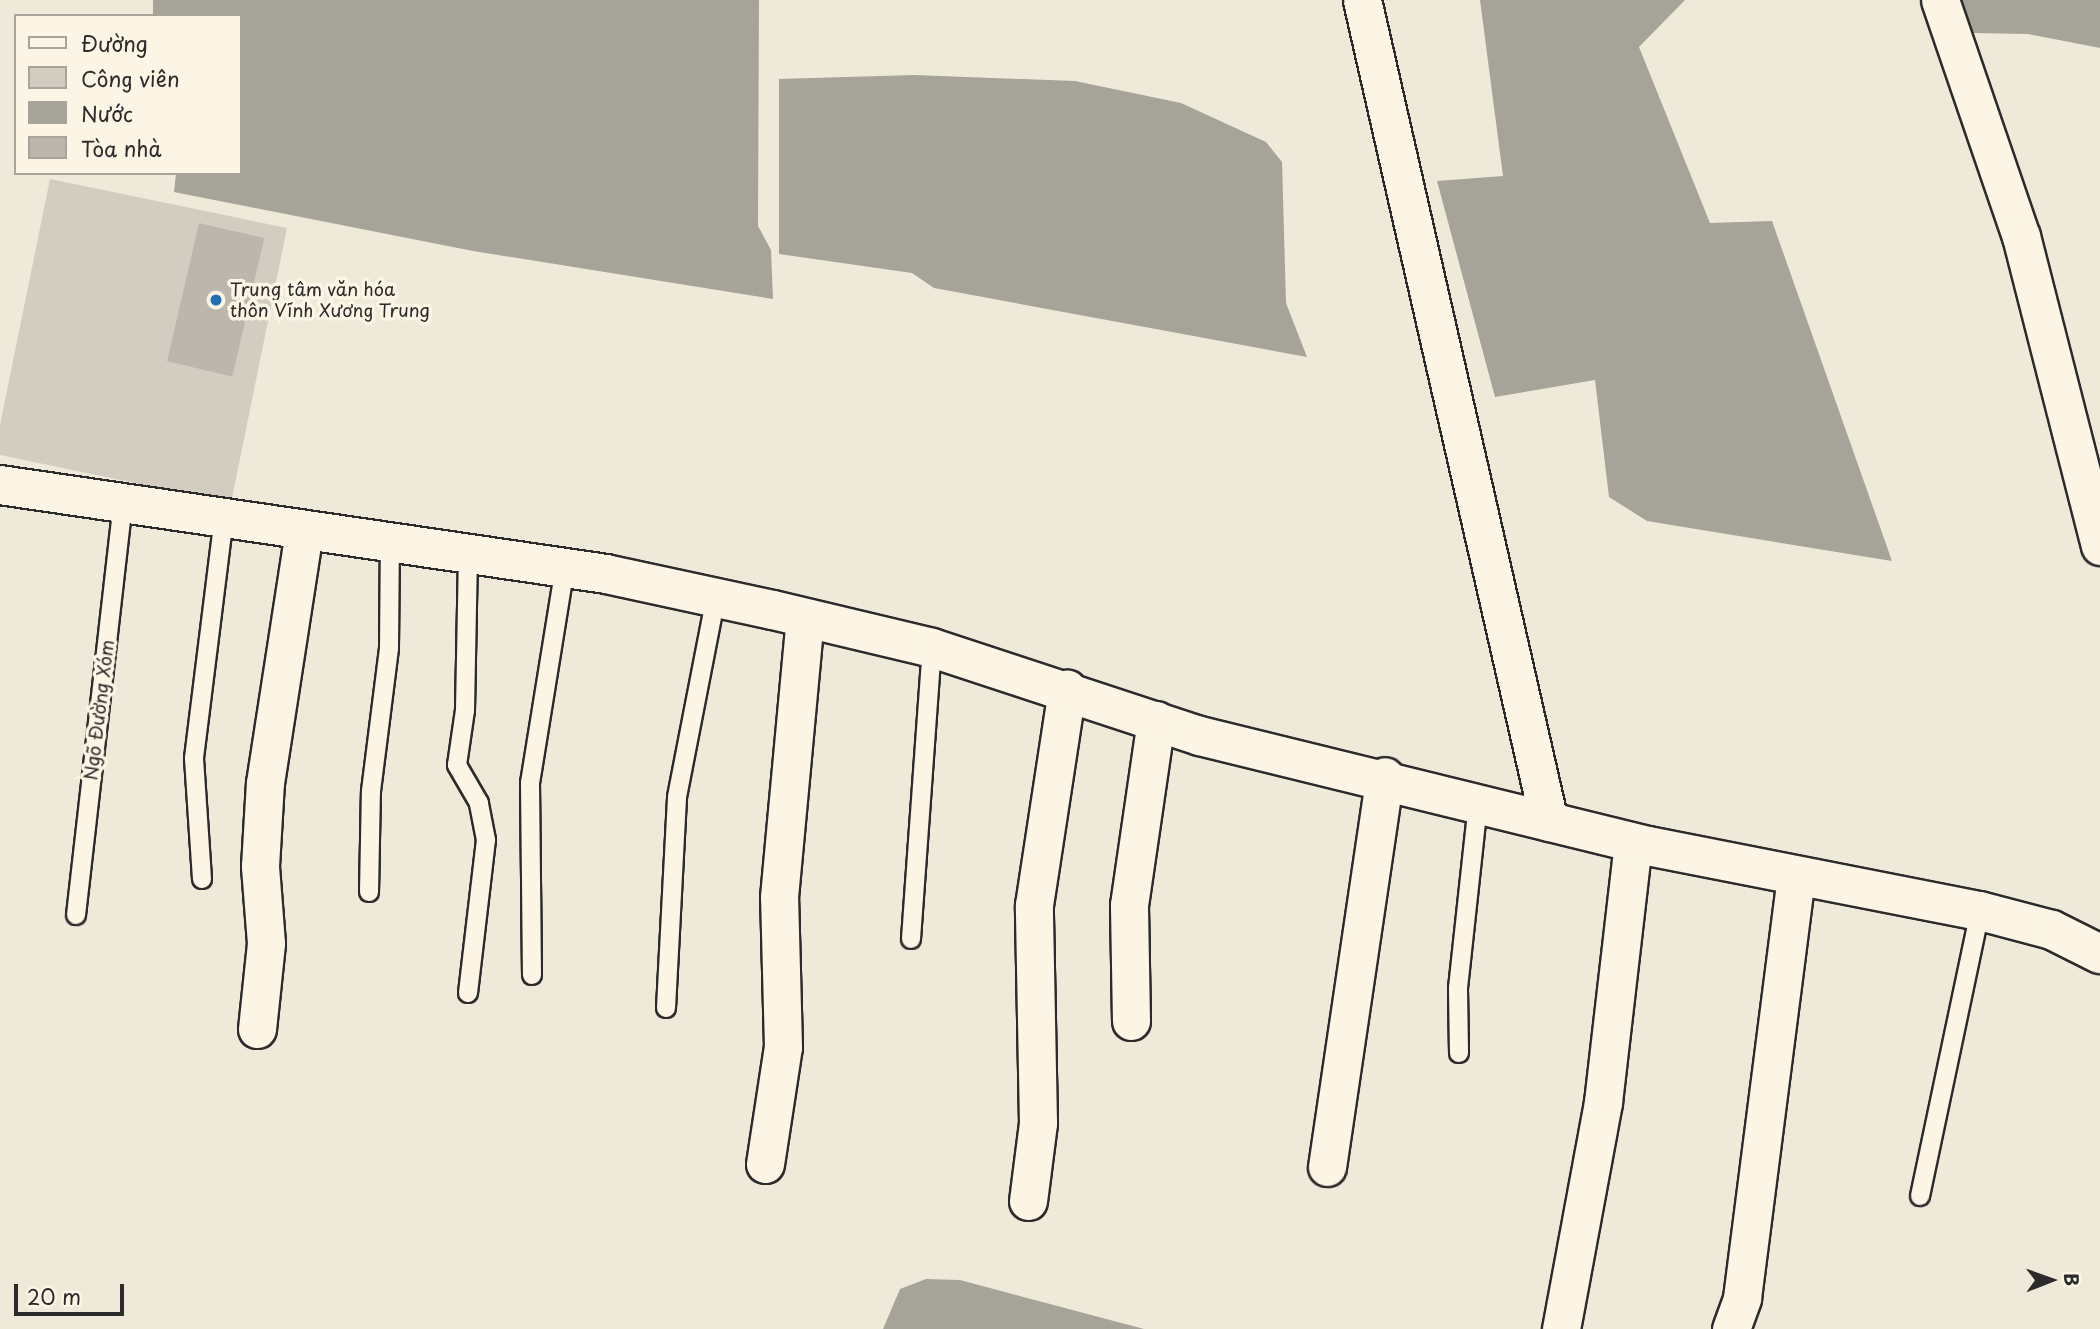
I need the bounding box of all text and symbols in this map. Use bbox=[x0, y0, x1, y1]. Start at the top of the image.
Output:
legend bbox=[14, 14, 242, 175]
text: Đường bbox=[81, 27, 148, 59]
text: Công viên bbox=[81, 62, 180, 94]
text: Nước bbox=[81, 97, 133, 129]
text: Tòa nhà bbox=[81, 132, 161, 164]
place label: Trung tâm văn hóa thôn Vĩnh Xương Trung bbox=[230, 279, 429, 322]
marker: Trung tâm văn hóa thôn Vĩnh Xương Trung bbox=[208, 292, 224, 308]
street label: Ngõ Đường Xóm bbox=[80, 639, 118, 781]
north arrow bbox=[2016, 1245, 2086, 1315]
scale bar bbox=[18, 1270, 128, 1314]
text: B bbox=[2058, 1273, 2086, 1286]
text: 20 m bbox=[27, 1280, 81, 1312]

